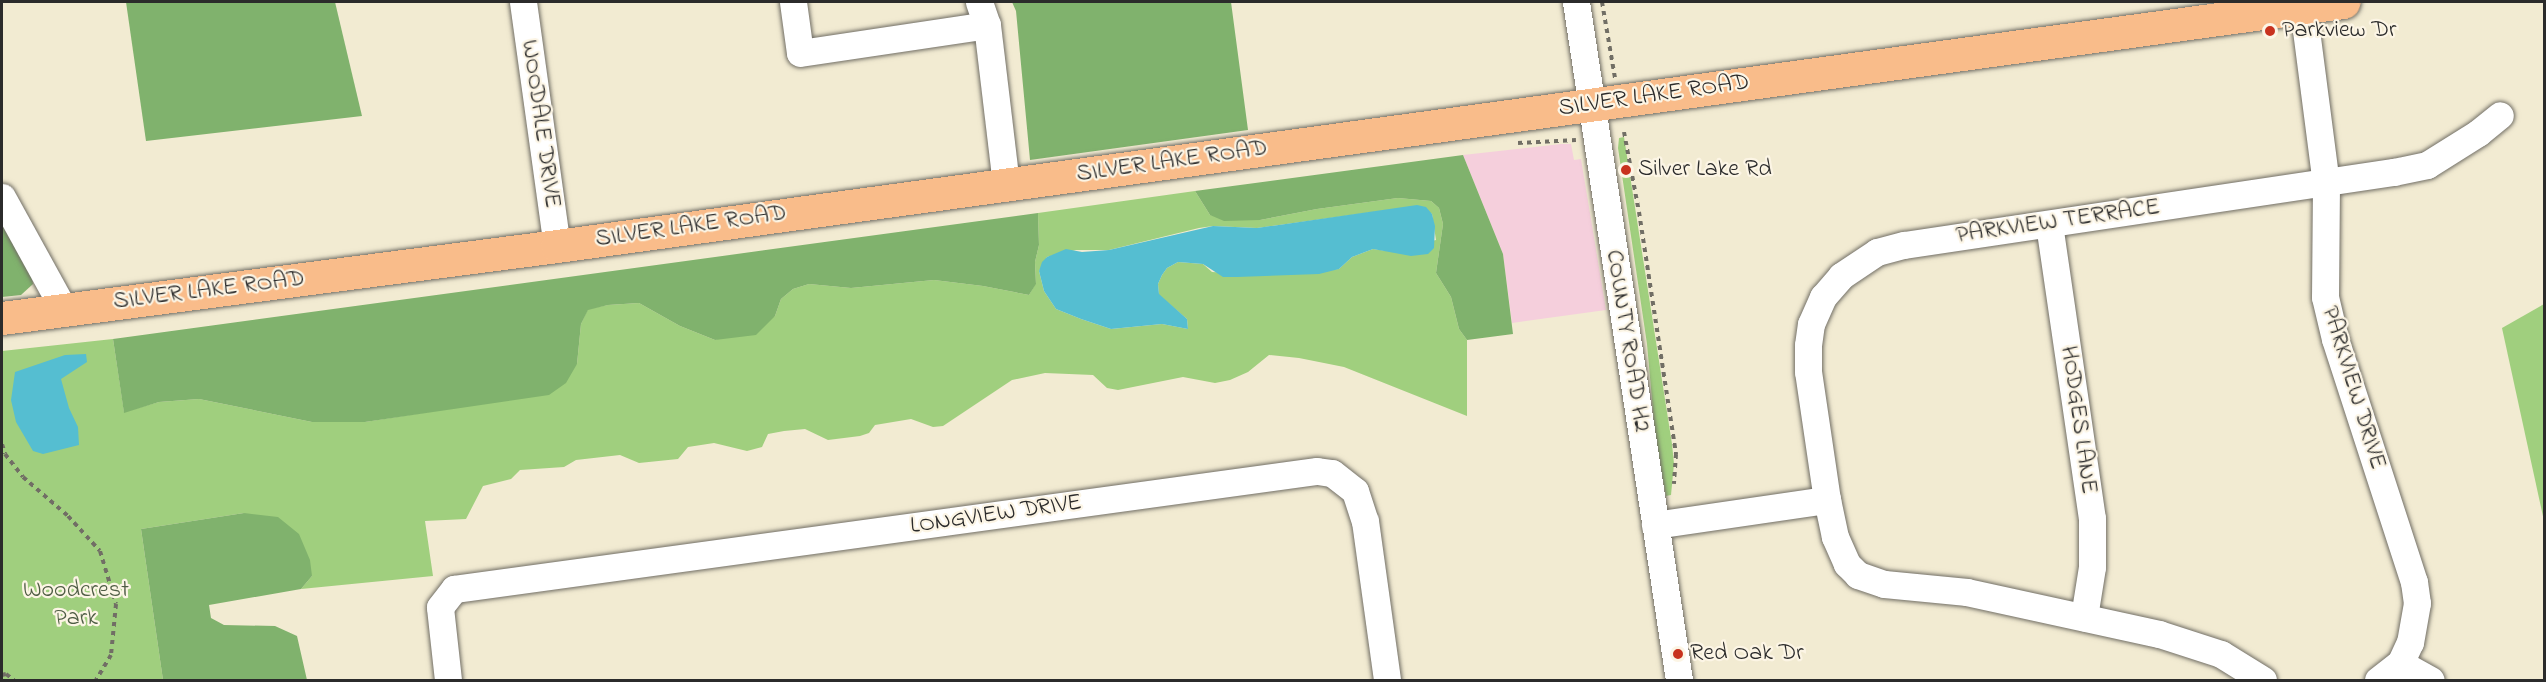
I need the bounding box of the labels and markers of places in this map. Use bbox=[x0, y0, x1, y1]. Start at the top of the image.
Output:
place label: Parkview Dr bbox=[2282, 17, 2397, 45]
marker: Parkview Dr bbox=[2263, 24, 2277, 38]
place label: Silver Lake Rd bbox=[1638, 156, 1772, 184]
marker: Silver Lake Rd bbox=[1619, 163, 1633, 177]
place label: Red Oak Dr bbox=[1690, 640, 1804, 668]
marker: Red Oak Dr bbox=[1671, 647, 1685, 661]

